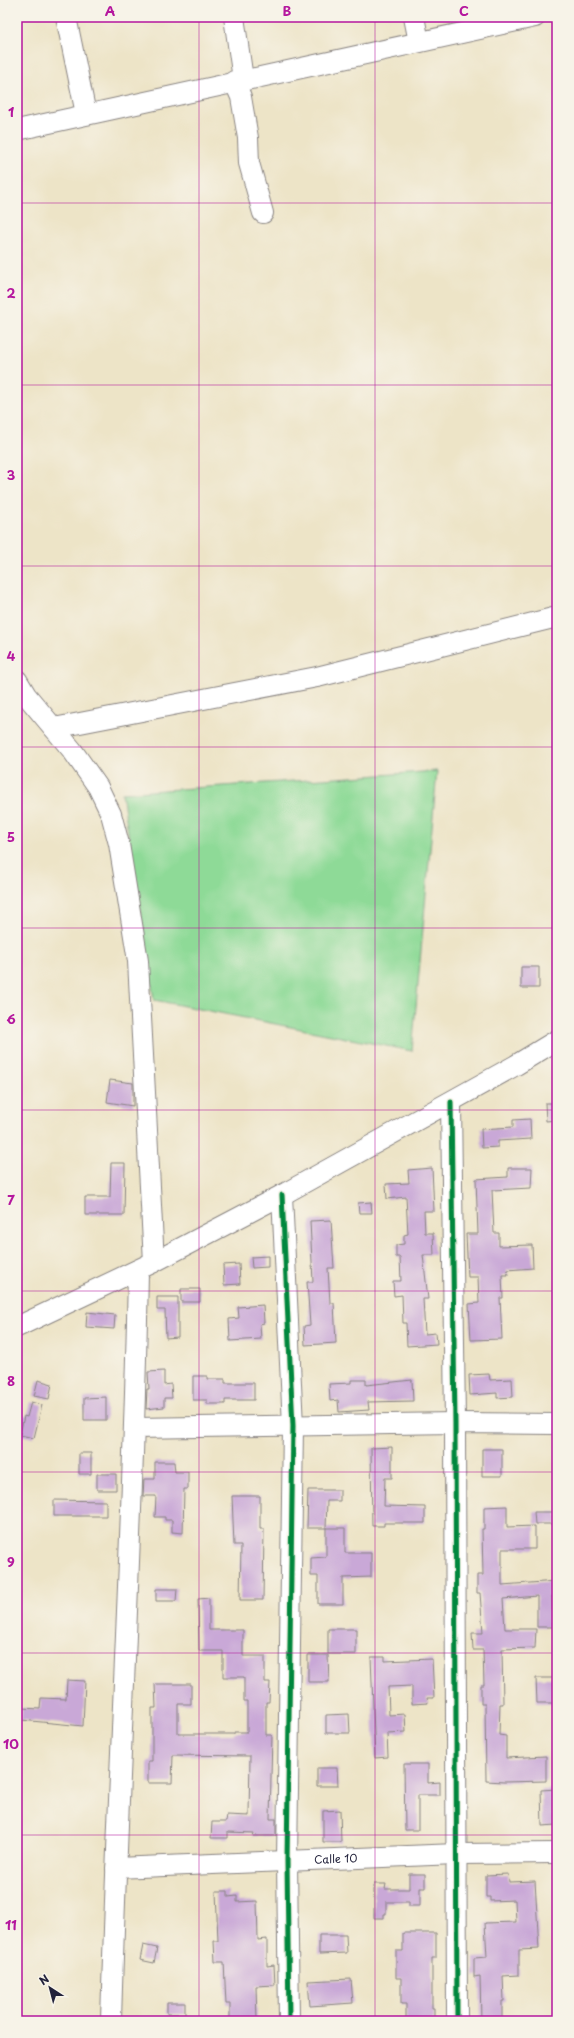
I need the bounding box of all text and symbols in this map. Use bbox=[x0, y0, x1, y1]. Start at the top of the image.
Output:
text: A bbox=[105, 1, 115, 20]
text: B bbox=[283, 1, 292, 20]
text: C bbox=[459, 1, 469, 20]
text: 1 bbox=[8, 102, 14, 121]
text: 2 bbox=[6, 283, 16, 302]
text: 3 bbox=[7, 465, 16, 484]
text: 4 bbox=[7, 646, 16, 665]
text: 5 bbox=[7, 827, 15, 846]
text: 6 bbox=[6, 1009, 16, 1028]
text: 7 bbox=[7, 1190, 15, 1209]
text: 8 bbox=[7, 1371, 15, 1390]
text: 9 bbox=[7, 1552, 15, 1571]
text: 10 bbox=[3, 1734, 19, 1753]
street label: Calle 10 bbox=[314, 1849, 358, 1868]
text: 11 bbox=[5, 1915, 17, 1934]
north arrow bbox=[30, 1968, 70, 2008]
text: N bbox=[35, 1970, 53, 1989]

